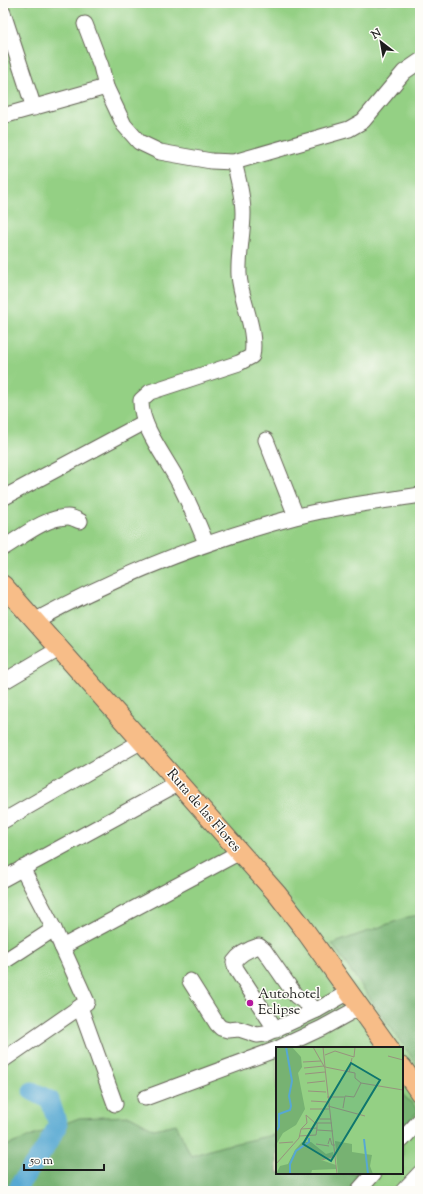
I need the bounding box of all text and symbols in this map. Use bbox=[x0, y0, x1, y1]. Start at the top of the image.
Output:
north arrow bbox=[361, 22, 401, 62]
text: N bbox=[368, 25, 384, 44]
street label: Ruta de las Flores bbox=[161, 765, 245, 857]
place label: Autohotel Eclipse bbox=[258, 985, 320, 1021]
marker: Autohotel Eclipse bbox=[245, 998, 255, 1008]
inset map bbox=[276, 1047, 403, 1174]
scale bar bbox=[24, 1146, 104, 1172]
text: 50 m bbox=[29, 1152, 53, 1170]

